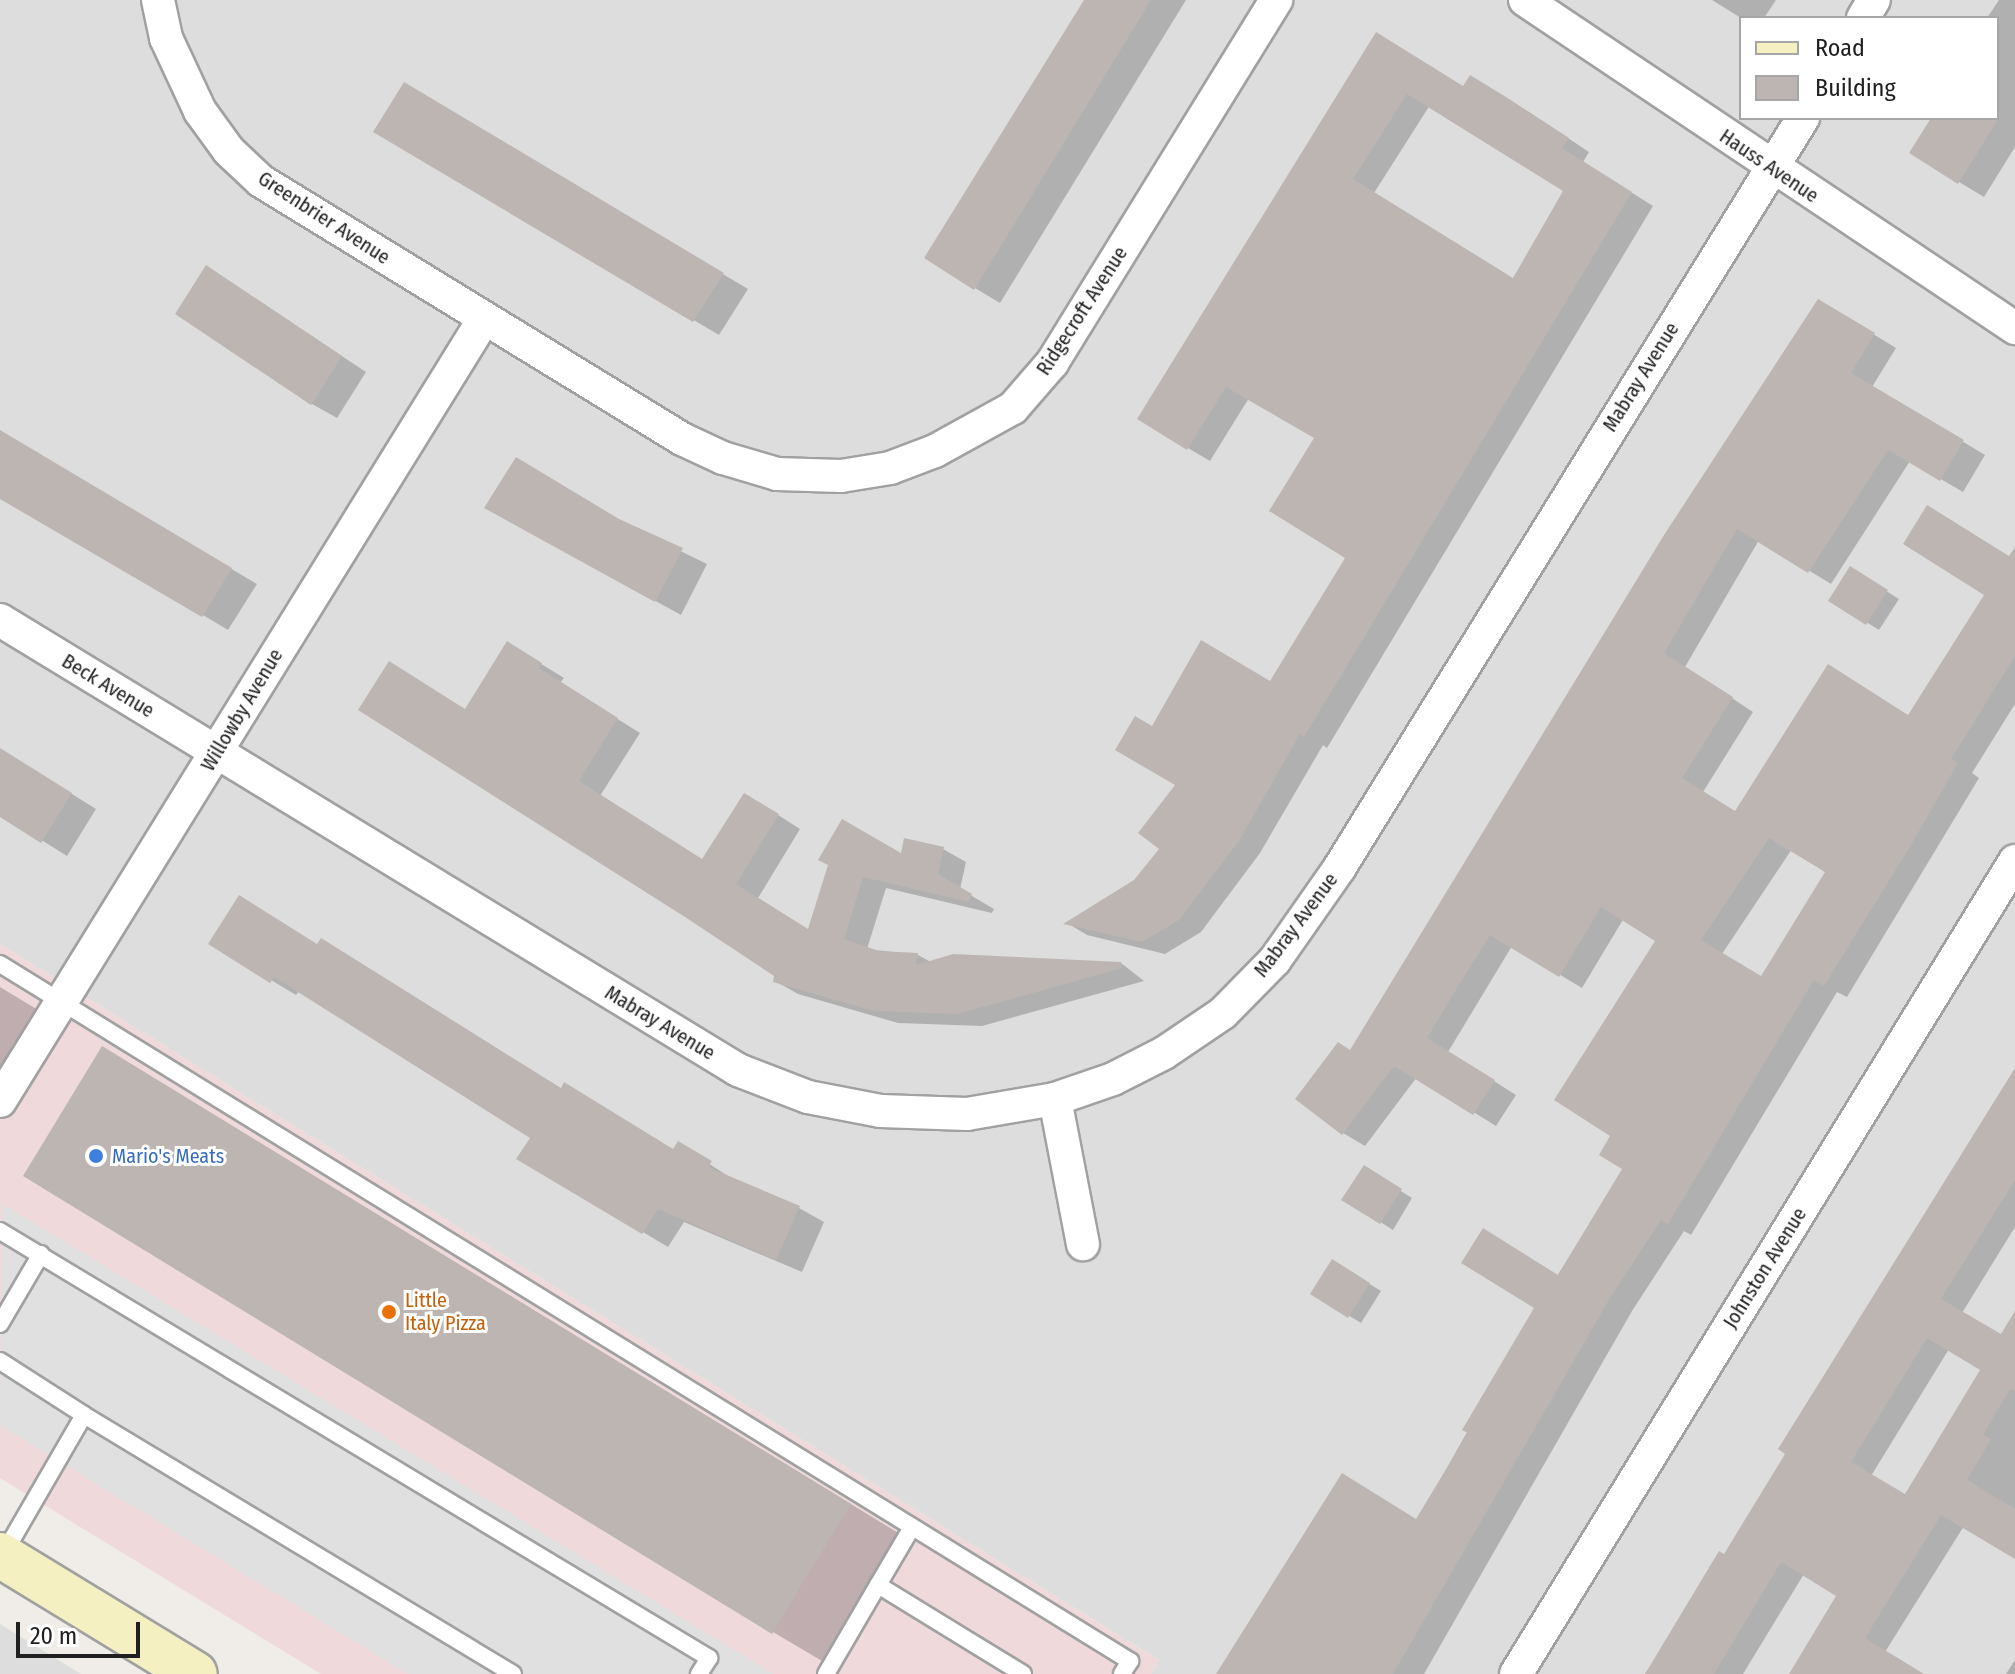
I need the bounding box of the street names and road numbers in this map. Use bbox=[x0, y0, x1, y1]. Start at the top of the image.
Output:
street label: Hauss Avenue bbox=[1715, 124, 1823, 208]
street label: Greenbrier Avenue bbox=[254, 166, 394, 270]
street label: Ridgecroft Avenue bbox=[1031, 242, 1133, 380]
street label: Mabray Avenue bbox=[1598, 318, 1684, 436]
street label: Willowby Avenue bbox=[196, 645, 288, 775]
street label: Beck Avenue bbox=[57, 649, 159, 723]
street label: Mabray Avenue bbox=[1249, 868, 1343, 982]
street label: Mabray Avenue bbox=[601, 981, 719, 1065]
street label: Johnston Avenue bbox=[1718, 1203, 1812, 1333]

